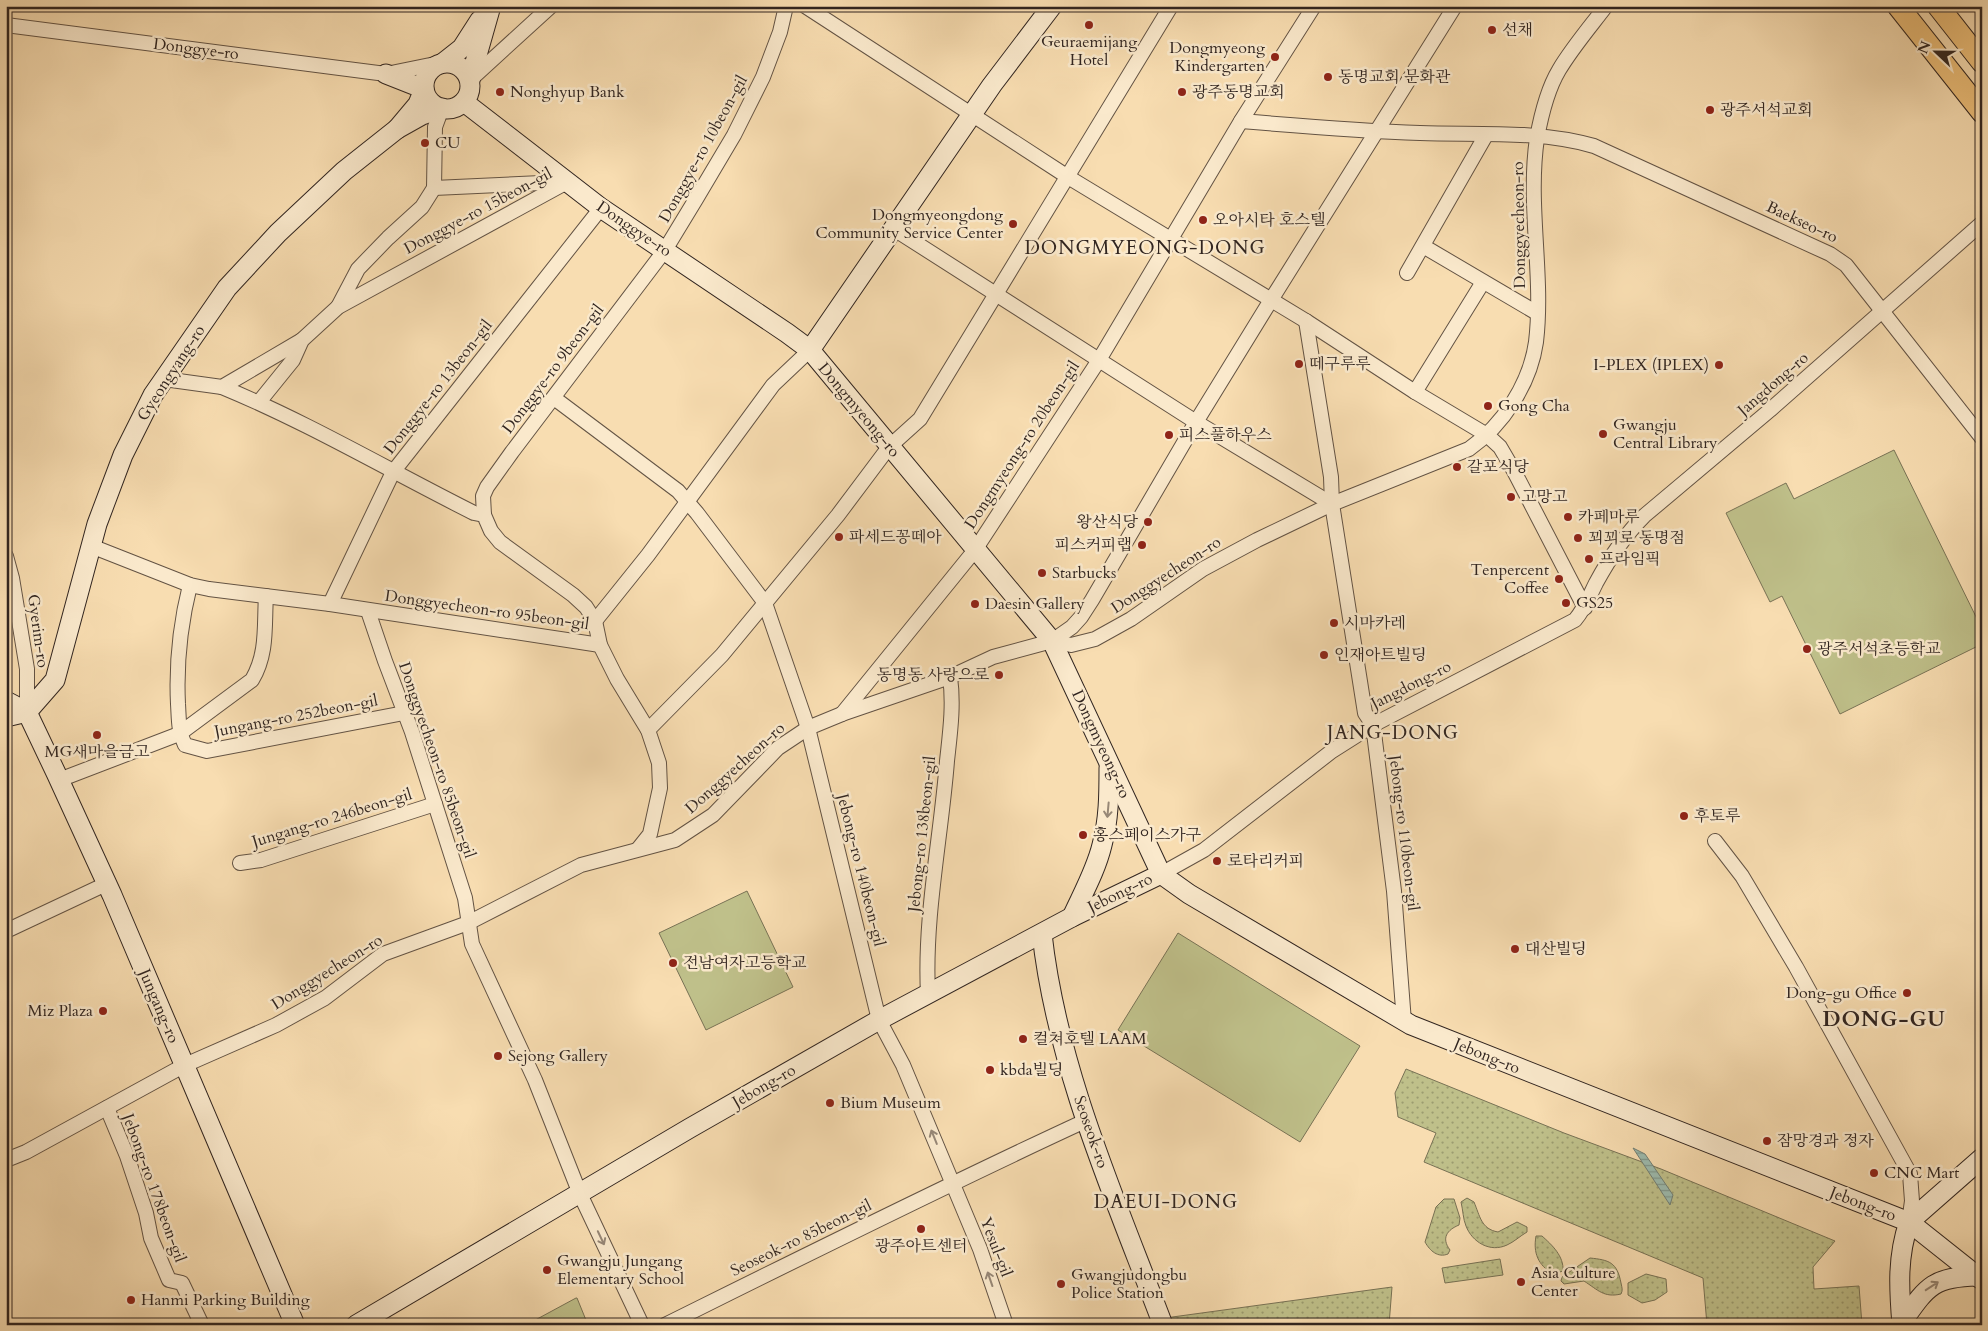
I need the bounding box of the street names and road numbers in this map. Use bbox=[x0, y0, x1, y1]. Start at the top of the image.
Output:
street label: Donggye-ro bbox=[152, 33, 240, 65]
street label: Donggye-ro 10beon-gil bbox=[653, 72, 753, 226]
street label: Donggyecheon-ro bbox=[1507, 161, 1531, 289]
street label: Donggye-ro 15beon-gil bbox=[400, 163, 556, 259]
street label: Donggye-ro bbox=[592, 196, 676, 262]
street label: Baekseo-ro bbox=[1763, 196, 1842, 248]
street label: Donggye-ro 9beon-gil bbox=[497, 300, 609, 438]
street label: Donggye-ro 13beon-gil bbox=[379, 315, 497, 459]
street label: Gyeongyang-ro bbox=[132, 321, 210, 425]
street label: Jangdong-ro bbox=[1731, 347, 1813, 422]
street label: Dongmyeong-ro 20beon-gil bbox=[959, 357, 1085, 533]
street label: Dongmyeong-ro bbox=[813, 358, 905, 462]
street label: Donggyecheon-ro bbox=[1107, 531, 1226, 619]
street label: Donggyecheon-ro 95beon-gil bbox=[383, 585, 591, 635]
street label: Gyerim-ro bbox=[22, 593, 54, 669]
street label: Jangdong-ro bbox=[1365, 655, 1455, 716]
street label: Donggyecheon-ro 85beon-gil bbox=[393, 659, 481, 861]
street label: Dongmyeong-ro bbox=[1066, 686, 1136, 802]
street label: Jungang-ro 252beon-gil bbox=[210, 689, 380, 743]
street label: Donggyecheon-ro bbox=[680, 717, 790, 819]
street label: Jebong-ro 110beon-gil bbox=[1383, 752, 1424, 912]
street label: Jebong-ro 138beon-gil bbox=[903, 755, 941, 915]
street label: Jungang-ro 246beon-gil bbox=[247, 783, 415, 853]
street label: Jebong-ro 140beon-gil bbox=[831, 789, 891, 949]
street label: Jebong-ro bbox=[1082, 868, 1156, 919]
street label: Donggyecheon-ro bbox=[267, 929, 387, 1015]
street label: Jungang-ro bbox=[133, 964, 185, 1047]
street label: Jebong-ro bbox=[1449, 1032, 1524, 1079]
street label: Jebong-ro bbox=[727, 1059, 800, 1114]
street label: Seoseok-ro bbox=[1068, 1093, 1114, 1172]
street label: Jebong-ro 178beon-gil bbox=[116, 1109, 191, 1265]
street label: Jebong-ro bbox=[1825, 1181, 1900, 1227]
street label: Seoseok-ro 85beon-gil bbox=[727, 1194, 875, 1282]
street label: Yesul-gil bbox=[975, 1214, 1017, 1280]

